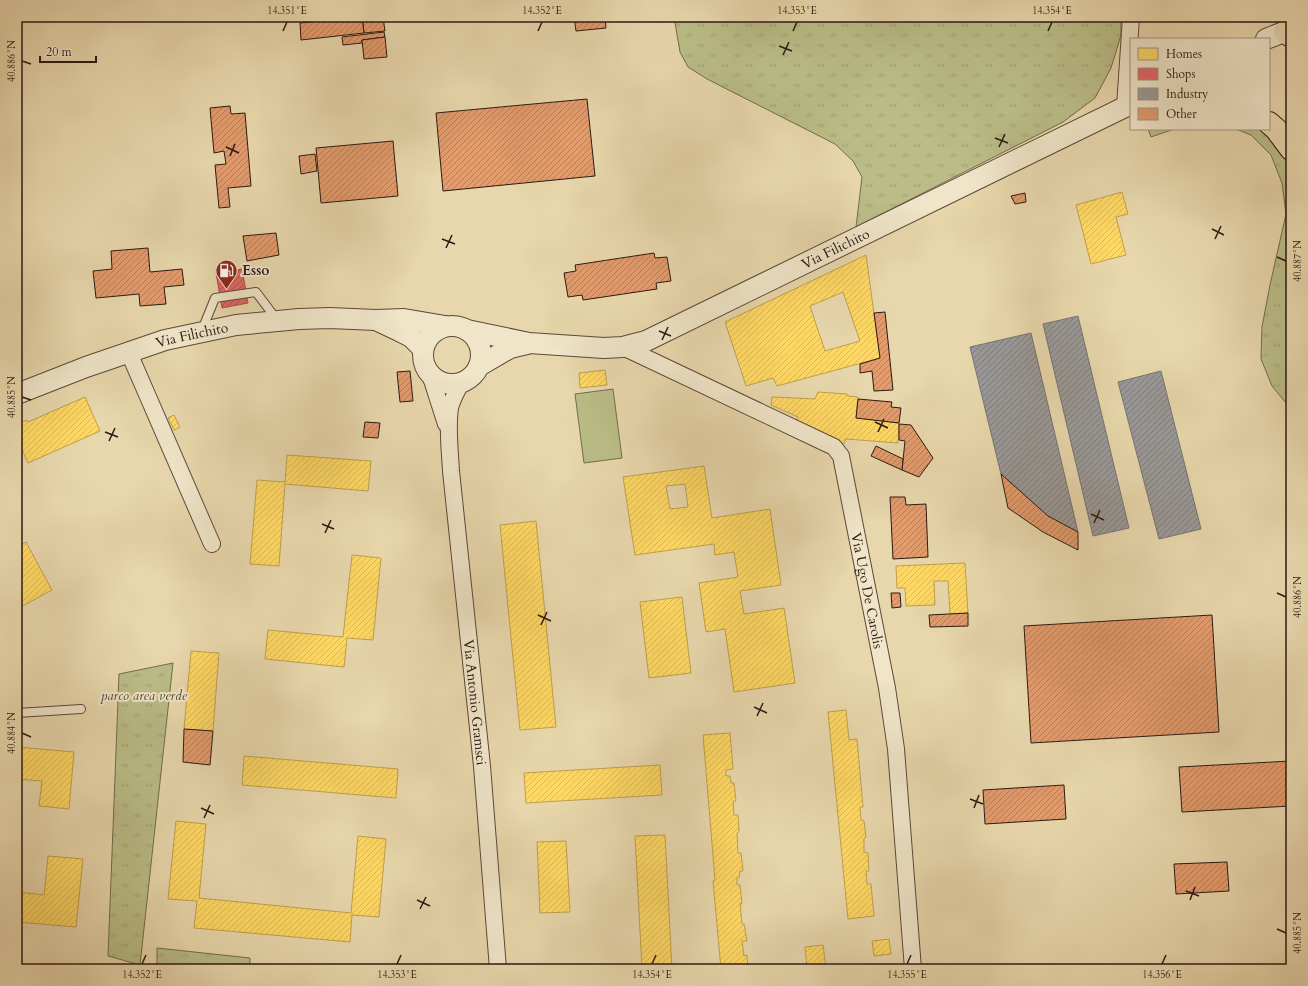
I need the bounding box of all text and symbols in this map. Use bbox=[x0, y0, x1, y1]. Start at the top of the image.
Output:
text: 14.351°E bbox=[267, 4, 307, 18]
text: 14.352°E bbox=[522, 4, 562, 18]
text: 14.353°E bbox=[777, 4, 817, 18]
text: 14.354°E bbox=[1032, 4, 1072, 18]
scale bar bbox=[40, 38, 96, 64]
legend bbox=[1130, 38, 1270, 130]
text: 40.886°N bbox=[5, 40, 19, 82]
text: 20 m bbox=[46, 44, 73, 60]
text: Homes bbox=[1166, 46, 1202, 62]
text: Shops bbox=[1166, 66, 1195, 82]
text: Industry bbox=[1166, 86, 1209, 102]
text: Other bbox=[1166, 106, 1197, 122]
street label: Via Filichito bbox=[798, 224, 873, 273]
text: 40.887°N bbox=[1291, 240, 1305, 282]
fuel station icon: Esso bbox=[214, 257, 240, 290]
place label: Esso bbox=[242, 261, 270, 280]
street label: Via Filichito bbox=[153, 317, 230, 352]
text: 40.885°N bbox=[5, 376, 19, 418]
street label: Via Ugo De Carolis bbox=[847, 531, 889, 650]
text: 40.886°N bbox=[1291, 576, 1305, 618]
street label: Via Antonio Gramsci bbox=[459, 638, 491, 766]
park label: parco area verde bbox=[100, 686, 188, 705]
text: 40.884°N bbox=[5, 712, 19, 754]
text: 40.885°N bbox=[1291, 912, 1305, 954]
text: 14.352°E bbox=[122, 968, 162, 982]
text: 14.353°E bbox=[377, 968, 417, 982]
text: 14.354°E bbox=[632, 968, 672, 982]
text: 14.355°E bbox=[887, 968, 927, 982]
text: 14.356°E bbox=[1142, 968, 1182, 982]

